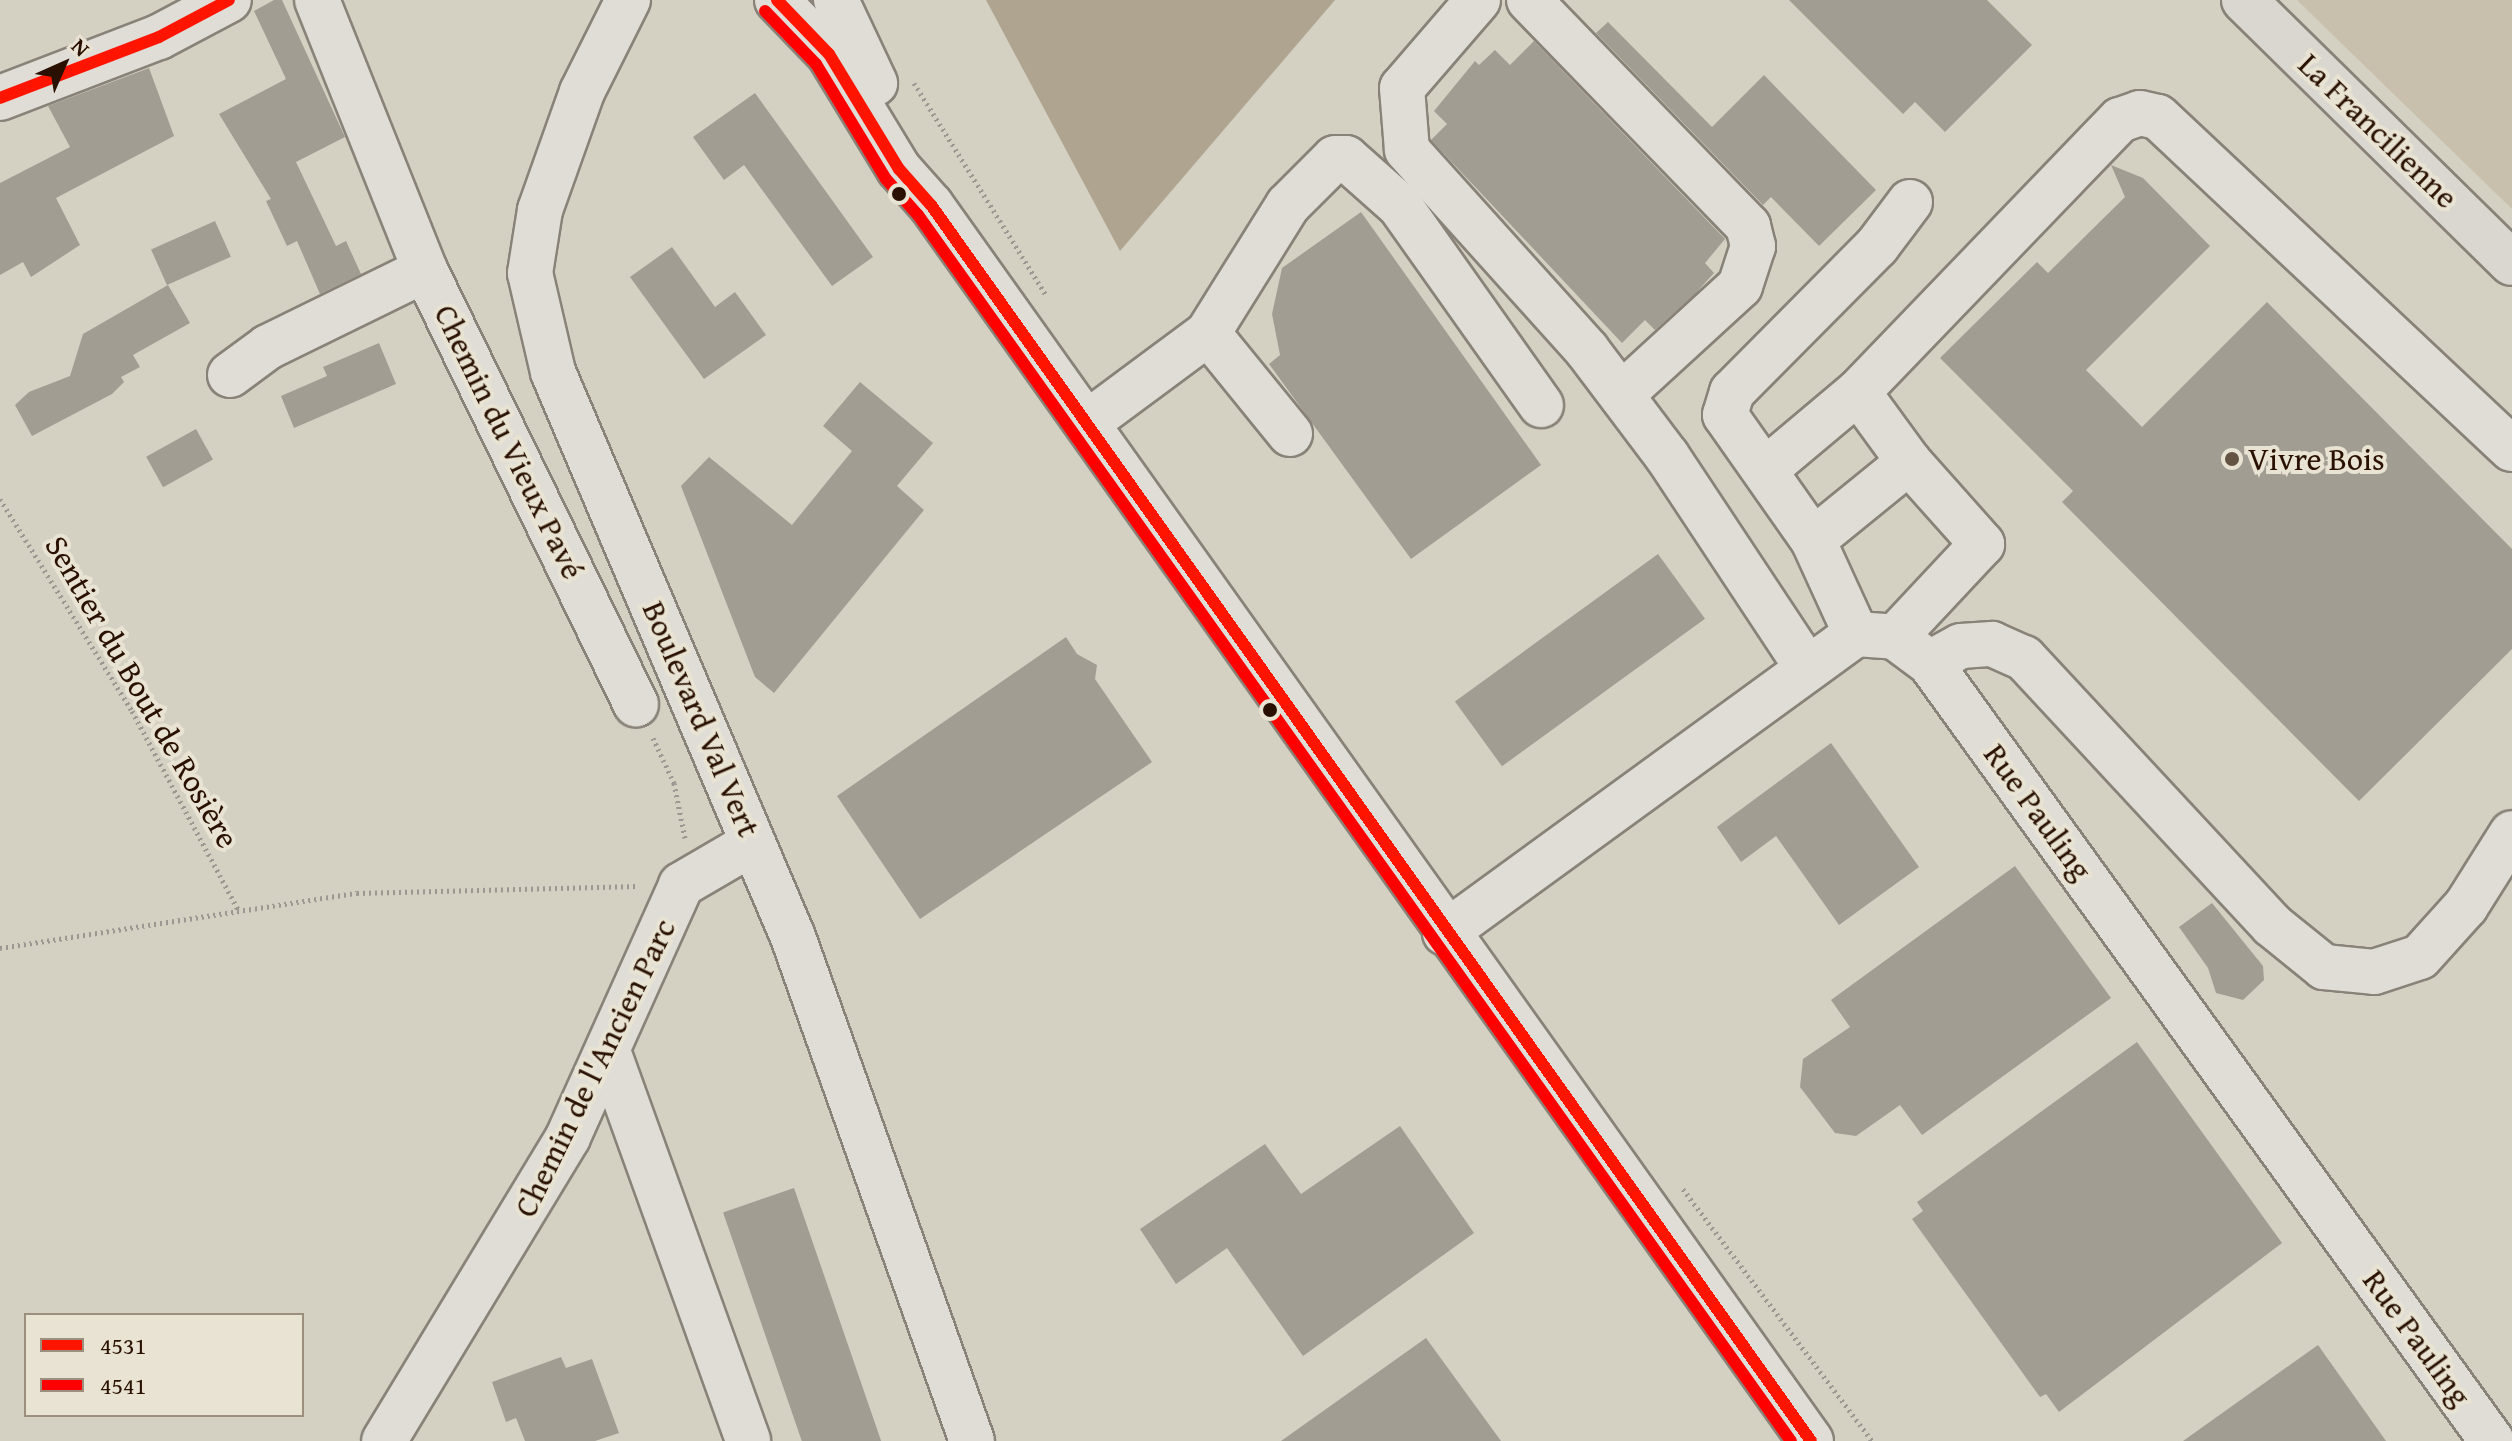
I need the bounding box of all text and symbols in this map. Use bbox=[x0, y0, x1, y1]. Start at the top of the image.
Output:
north arrow bbox=[24, 24, 104, 104]
text: N bbox=[64, 31, 97, 64]
street label: La Francilienne bbox=[2290, 45, 2466, 217]
unlabelled marker bbox=[891, 186, 907, 202]
street label: Chemin du Vieux Pavé bbox=[426, 299, 592, 585]
place label: Vivre Bois bbox=[2248, 440, 2385, 478]
marker: Vivre Bois bbox=[2223, 450, 2241, 468]
street label: Sentier du Bout de Rosière bbox=[37, 529, 247, 855]
street label: Boulevard Val Vert bbox=[634, 596, 768, 842]
unlabelled marker bbox=[1262, 702, 1278, 718]
street label: Rue Pauling bbox=[1976, 736, 2100, 888]
street label: Chemin de l'Ancien Parc bbox=[506, 913, 684, 1223]
street label: Rue Pauling bbox=[2355, 1262, 2479, 1414]
legend bbox=[24, 1313, 304, 1417]
text: 4531 bbox=[100, 1328, 146, 1363]
text: 4541 bbox=[100, 1368, 146, 1403]

